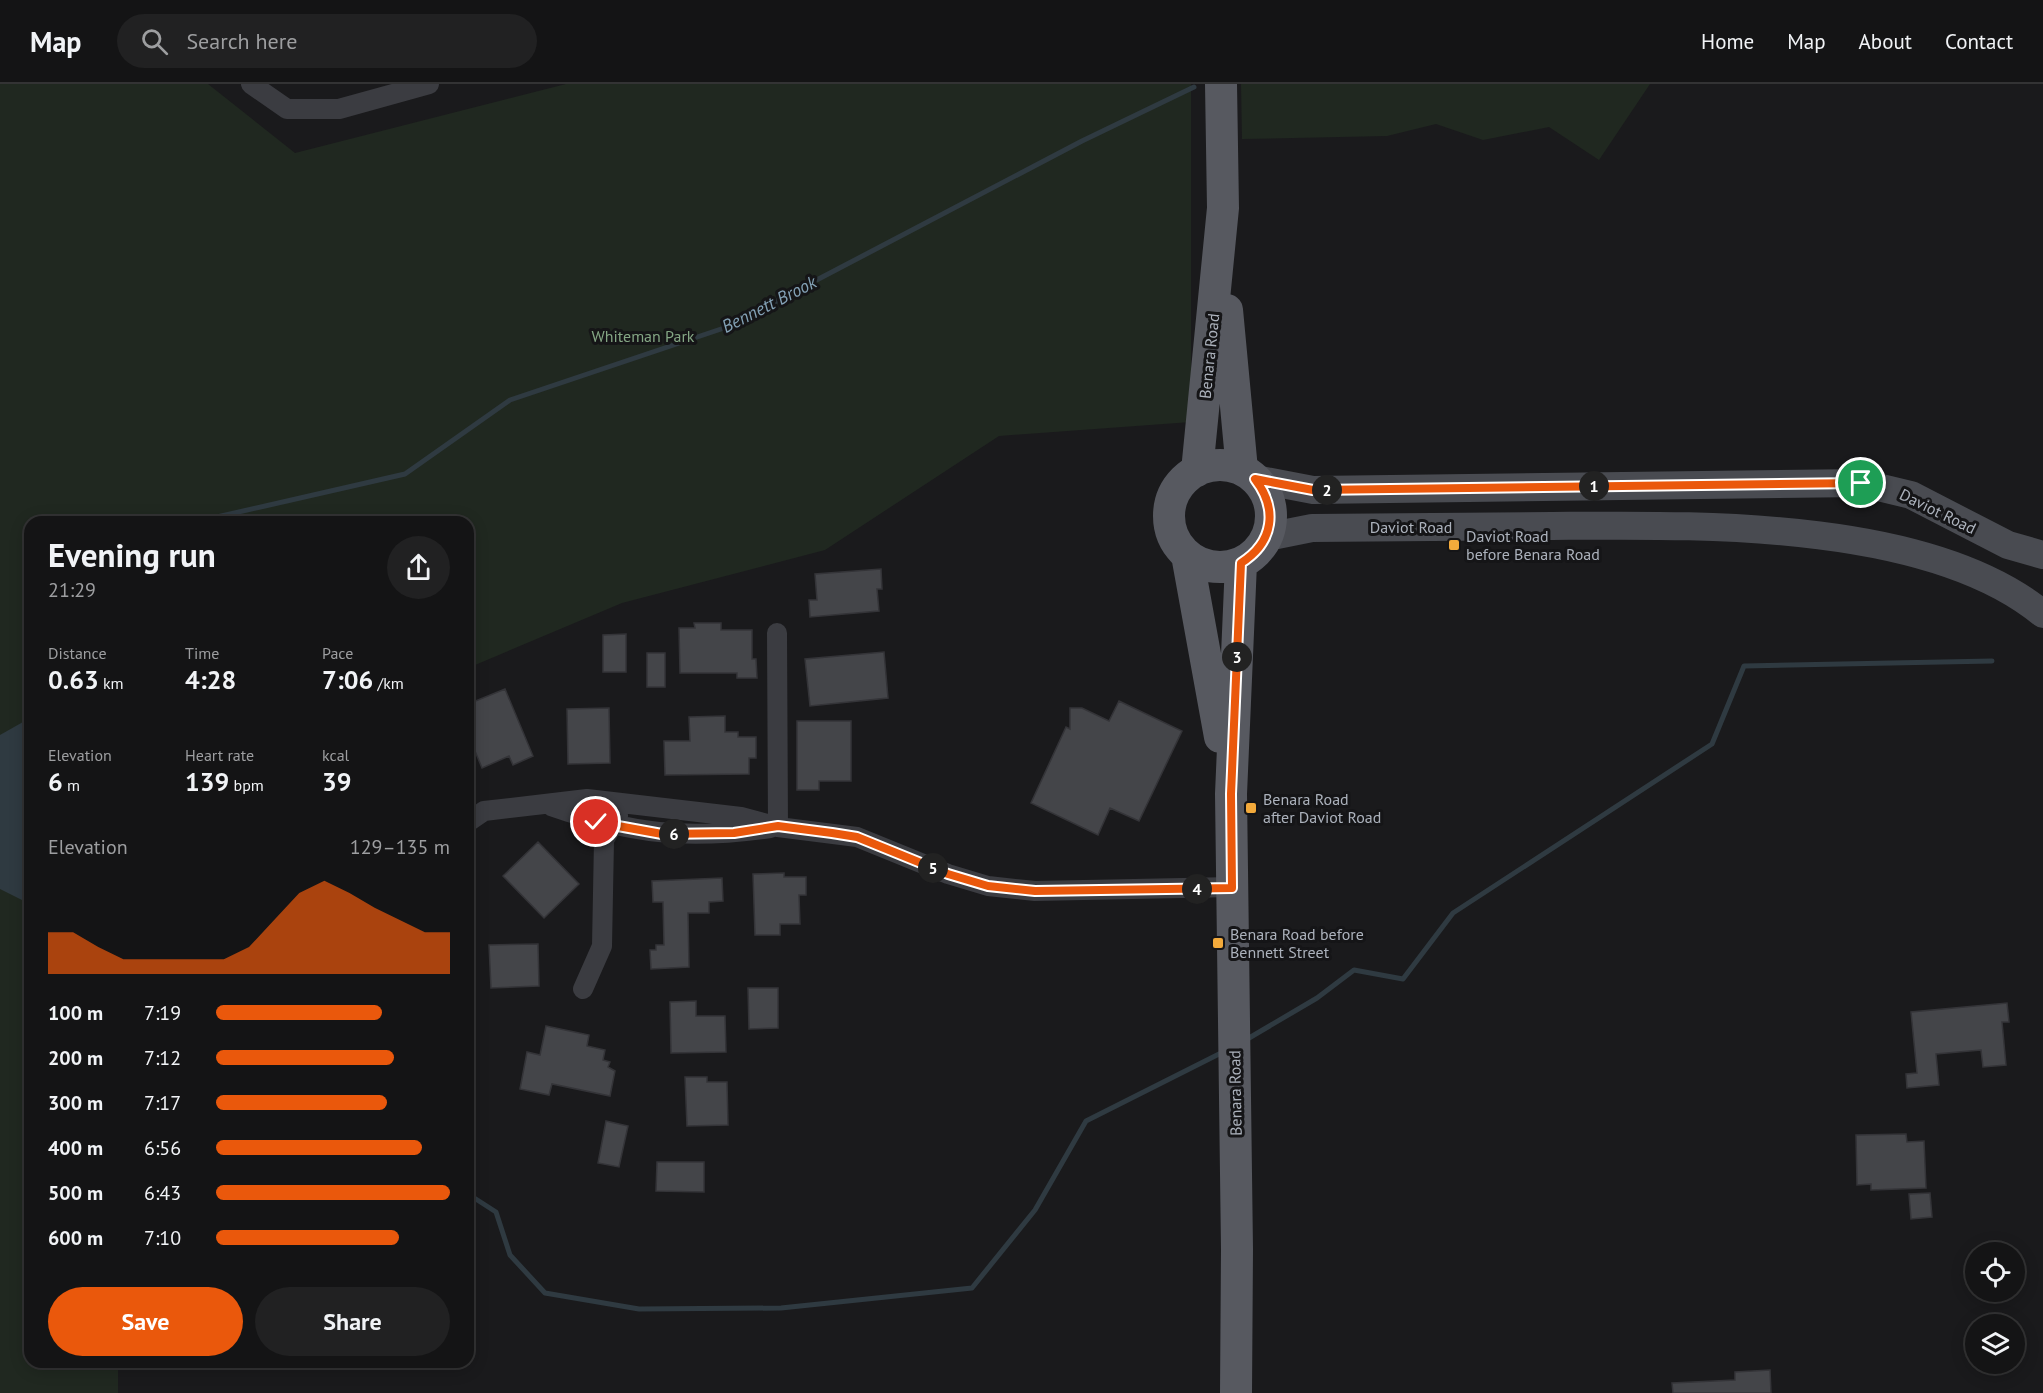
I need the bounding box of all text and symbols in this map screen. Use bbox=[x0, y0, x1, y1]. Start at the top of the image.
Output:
search box bbox=[117, 14, 537, 68]
text: Map bbox=[30, 23, 81, 60]
icon: search bbox=[138, 25, 171, 58]
text: Search here bbox=[186, 27, 297, 55]
text: Home bbox=[1701, 28, 1754, 55]
text: Map bbox=[1787, 28, 1826, 55]
text: About bbox=[1859, 28, 1912, 55]
text: Contact bbox=[1945, 28, 2013, 55]
water label: Bennett Brook bbox=[718, 270, 821, 338]
street label: Benara Road bbox=[1195, 312, 1223, 400]
park label: Whiteman Park bbox=[591, 326, 695, 346]
pin bbox=[1835, 457, 1886, 508]
icon: arrive bbox=[1844, 466, 1877, 499]
pin: 1 bbox=[1579, 471, 1609, 501]
pin: 2 bbox=[1312, 475, 1342, 505]
text: 1 bbox=[1589, 476, 1599, 496]
text: 2 bbox=[1322, 480, 1332, 500]
street label: Daviot Road bbox=[1897, 484, 1979, 538]
street label: Daviot Road bbox=[1370, 517, 1452, 537]
place label: Daviot Road before Benara Road bbox=[1466, 526, 1600, 564]
text: Evening run bbox=[48, 533, 216, 576]
button: share bbox=[387, 536, 450, 599]
marker: Daviot Road before Benara Road bbox=[1447, 538, 1461, 552]
text: 21:29 bbox=[48, 577, 96, 603]
pin: 3 bbox=[1222, 642, 1252, 672]
text: Distance bbox=[48, 643, 107, 663]
text: Time bbox=[185, 643, 219, 663]
text: Pace bbox=[322, 643, 353, 663]
text: 3 bbox=[1232, 647, 1242, 667]
text: 0.63 bbox=[48, 663, 99, 696]
text: 4:28 bbox=[185, 663, 236, 696]
text: 7:06 bbox=[322, 663, 373, 696]
text: km bbox=[99, 673, 124, 693]
text: /km bbox=[373, 673, 404, 693]
text: Elevation bbox=[48, 745, 112, 765]
text: Heart rate bbox=[185, 745, 254, 765]
text: kcal bbox=[322, 745, 349, 765]
text: 6 bbox=[48, 765, 63, 798]
text: 139 bbox=[185, 765, 229, 798]
text: 39 bbox=[322, 765, 351, 798]
text: m bbox=[63, 775, 80, 795]
text: bpm bbox=[229, 775, 264, 795]
place label: Benara Road after Daviot Road bbox=[1263, 789, 1381, 827]
pin bbox=[570, 796, 621, 847]
marker: Benara Road after Daviot Road bbox=[1244, 801, 1258, 815]
icon: check bbox=[579, 805, 612, 838]
pin: 6 bbox=[659, 819, 689, 849]
text: 6 bbox=[669, 824, 679, 844]
text: Elevation bbox=[48, 834, 128, 860]
text: 129–135 m bbox=[350, 834, 450, 860]
pin: 5 bbox=[918, 853, 948, 883]
text: 5 bbox=[928, 858, 938, 878]
pin: 4 bbox=[1182, 874, 1212, 904]
text: 4 bbox=[1192, 879, 1202, 899]
place label: Benara Road before Bennett Street bbox=[1230, 924, 1364, 962]
marker: Benara Road before Bennett Street bbox=[1211, 936, 1225, 950]
text: 100 m bbox=[48, 1000, 103, 1026]
text: 7:19 bbox=[144, 1000, 181, 1026]
text: 200 m bbox=[48, 1045, 103, 1071]
text: 7:12 bbox=[144, 1045, 181, 1071]
street label: Benara Road bbox=[1224, 1050, 1246, 1136]
text: 300 m bbox=[48, 1090, 103, 1116]
text: 7:17 bbox=[144, 1090, 181, 1116]
text: 400 m bbox=[48, 1135, 103, 1161]
text: 6:56 bbox=[144, 1135, 181, 1161]
text: 500 m bbox=[48, 1180, 103, 1206]
text: 6:43 bbox=[144, 1180, 181, 1206]
text: 600 m bbox=[48, 1225, 103, 1251]
text: 7:10 bbox=[144, 1225, 181, 1251]
map controls bbox=[1965, 1242, 2025, 1374]
button: locate bbox=[1965, 1242, 2025, 1302]
button: Save bbox=[48, 1287, 243, 1356]
button: Share bbox=[255, 1287, 450, 1356]
button: layers bbox=[1965, 1314, 2025, 1374]

